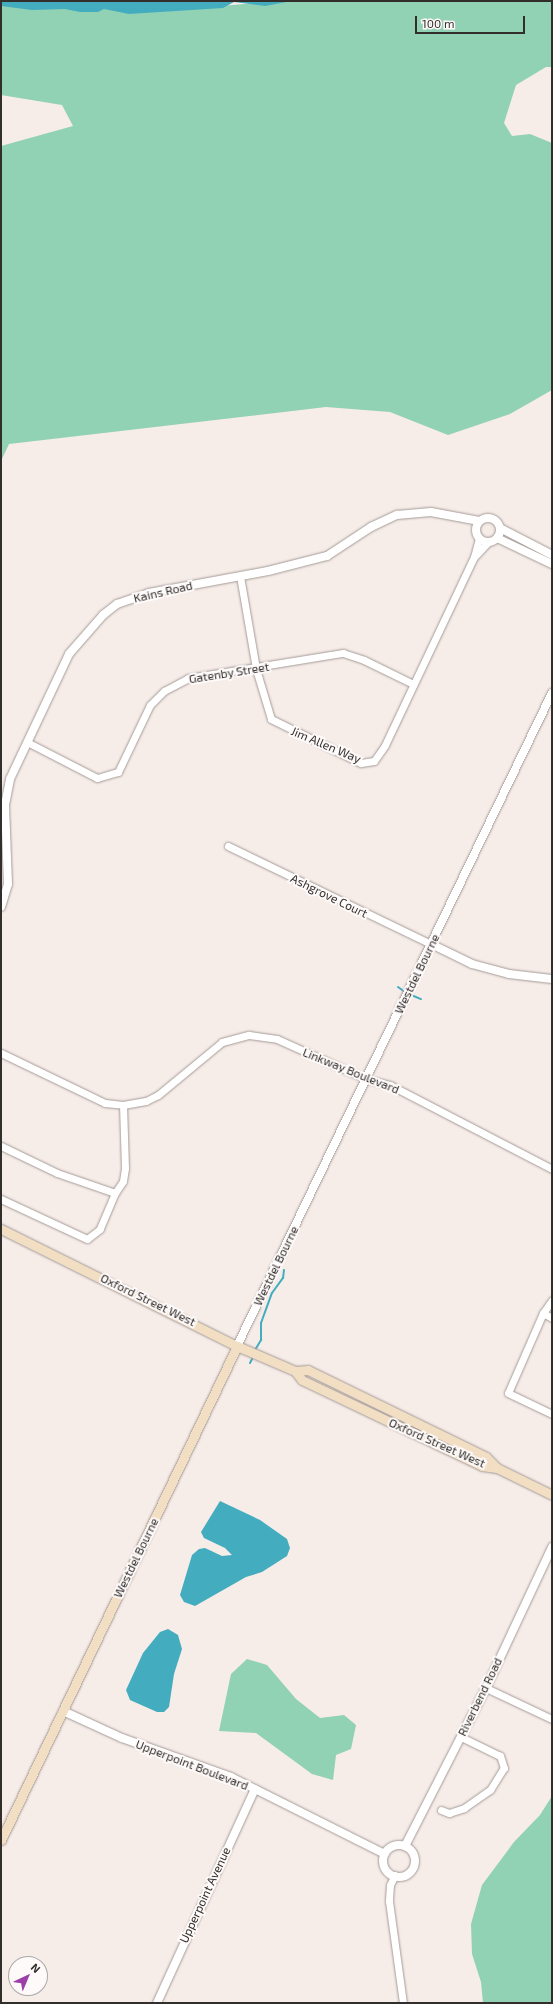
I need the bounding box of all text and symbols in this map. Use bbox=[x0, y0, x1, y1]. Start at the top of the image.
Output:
scale bar bbox=[417, 8, 527, 34]
text: 100 m bbox=[422, 16, 454, 30]
street label: Kains Road bbox=[132, 578, 194, 606]
street label: Gatenby Street bbox=[188, 660, 270, 686]
street label: Jim Allen Way bbox=[289, 724, 363, 766]
street label: Ashgrove Court bbox=[288, 871, 370, 921]
street label: Westdel Bourne bbox=[391, 932, 443, 1016]
street label: Linkway Boulevard bbox=[300, 1045, 402, 1097]
street label: Westdel Bourne bbox=[250, 1224, 302, 1308]
street label: Oxford Street West bbox=[98, 1271, 198, 1329]
street label: Oxford Street West bbox=[386, 1415, 488, 1471]
street label: Westdel Bourne bbox=[110, 1516, 162, 1600]
street label: Riverbend Road bbox=[455, 1655, 505, 1739]
street label: Upperpoint Boulevard bbox=[134, 1737, 250, 1793]
street label: Upperpoint Avenue bbox=[176, 1845, 234, 1945]
north arrow bbox=[8, 1956, 48, 1996]
text: N bbox=[29, 1960, 43, 1975]

